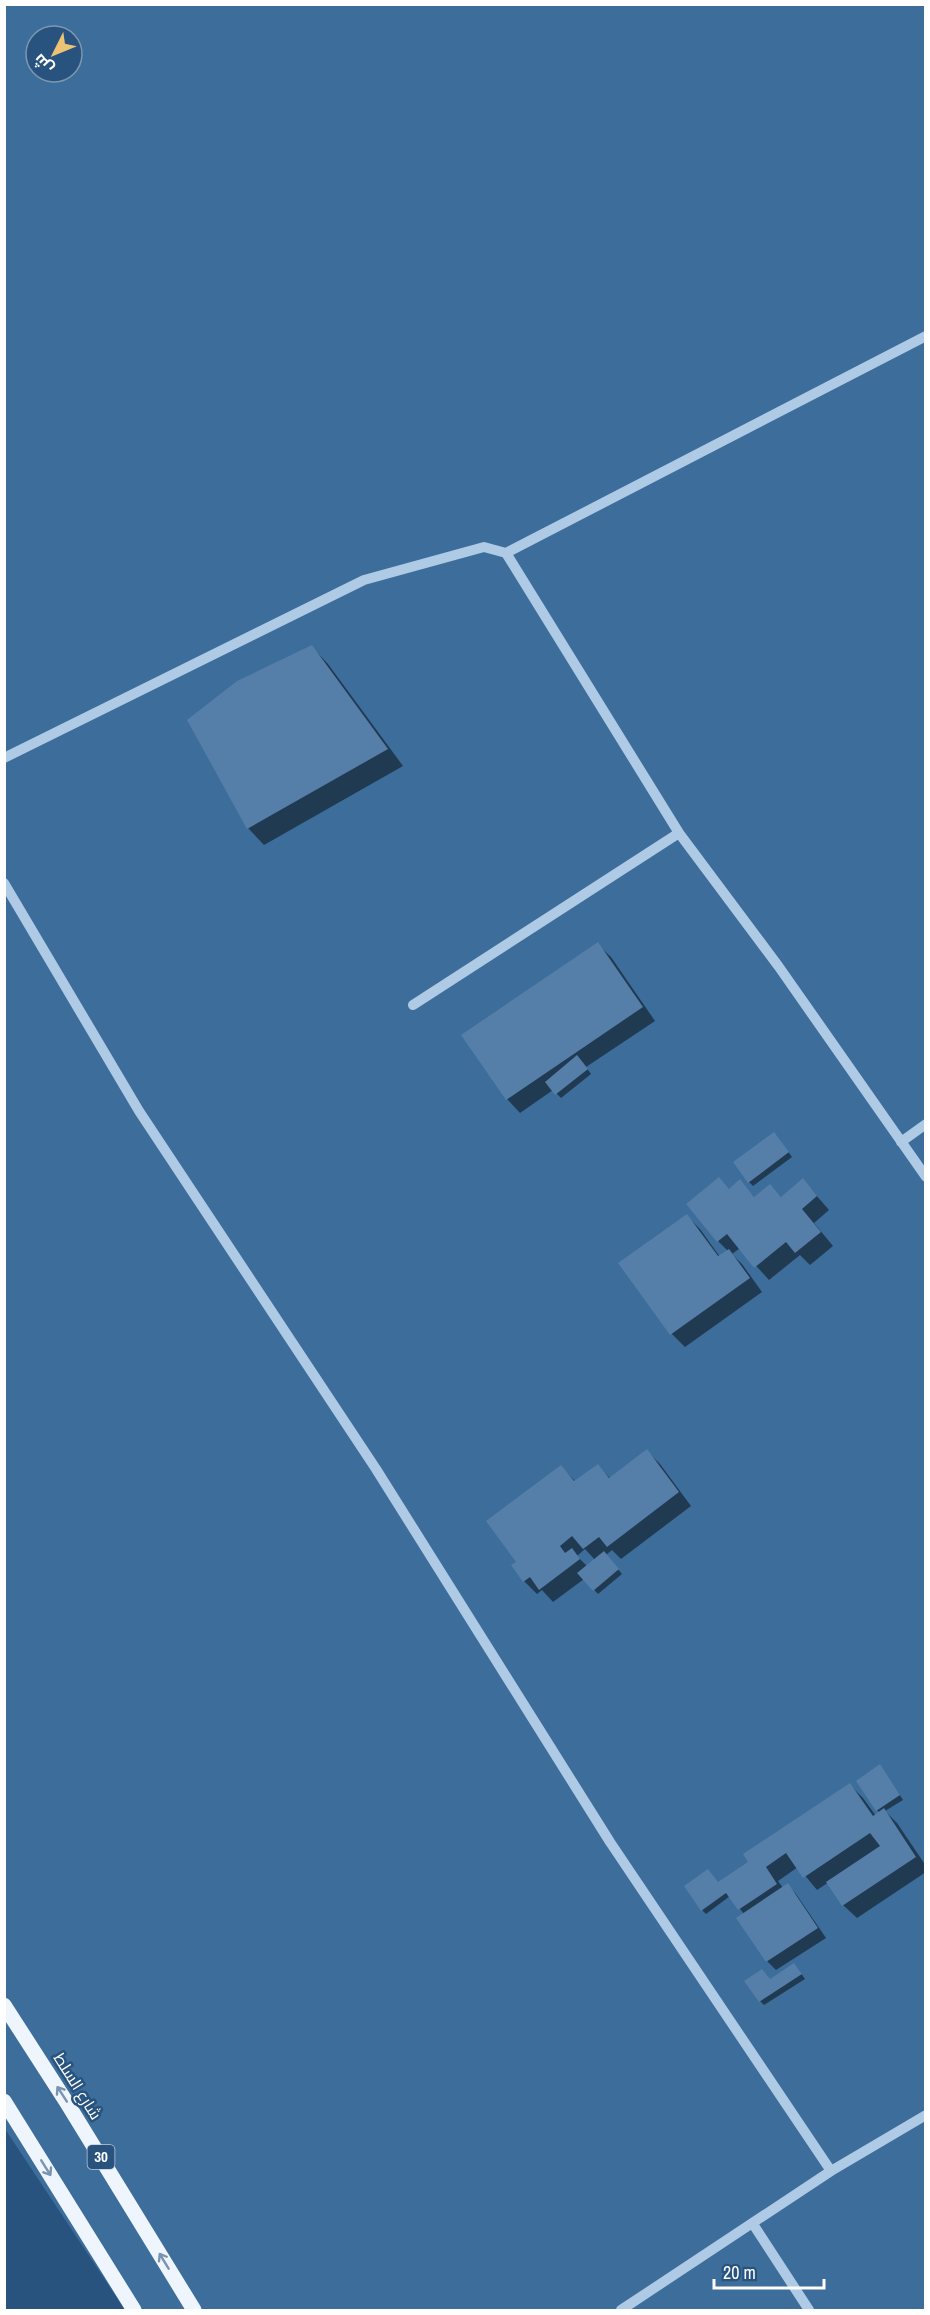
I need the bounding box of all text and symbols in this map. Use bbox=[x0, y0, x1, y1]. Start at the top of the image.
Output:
north arrow bbox=[24, 24, 84, 84]
text: ش bbox=[28, 49, 58, 79]
street label: شارع السلط bbox=[48, 2048, 107, 2124]
one-way arrow bbox=[56, 2086, 68, 2103]
road number: 30 bbox=[88, 2145, 114, 2169]
one-way arrow bbox=[41, 2159, 53, 2176]
scale bar bbox=[714, 2252, 824, 2290]
one-way arrow bbox=[157, 2253, 169, 2270]
text: 20 m bbox=[723, 2260, 756, 2285]

